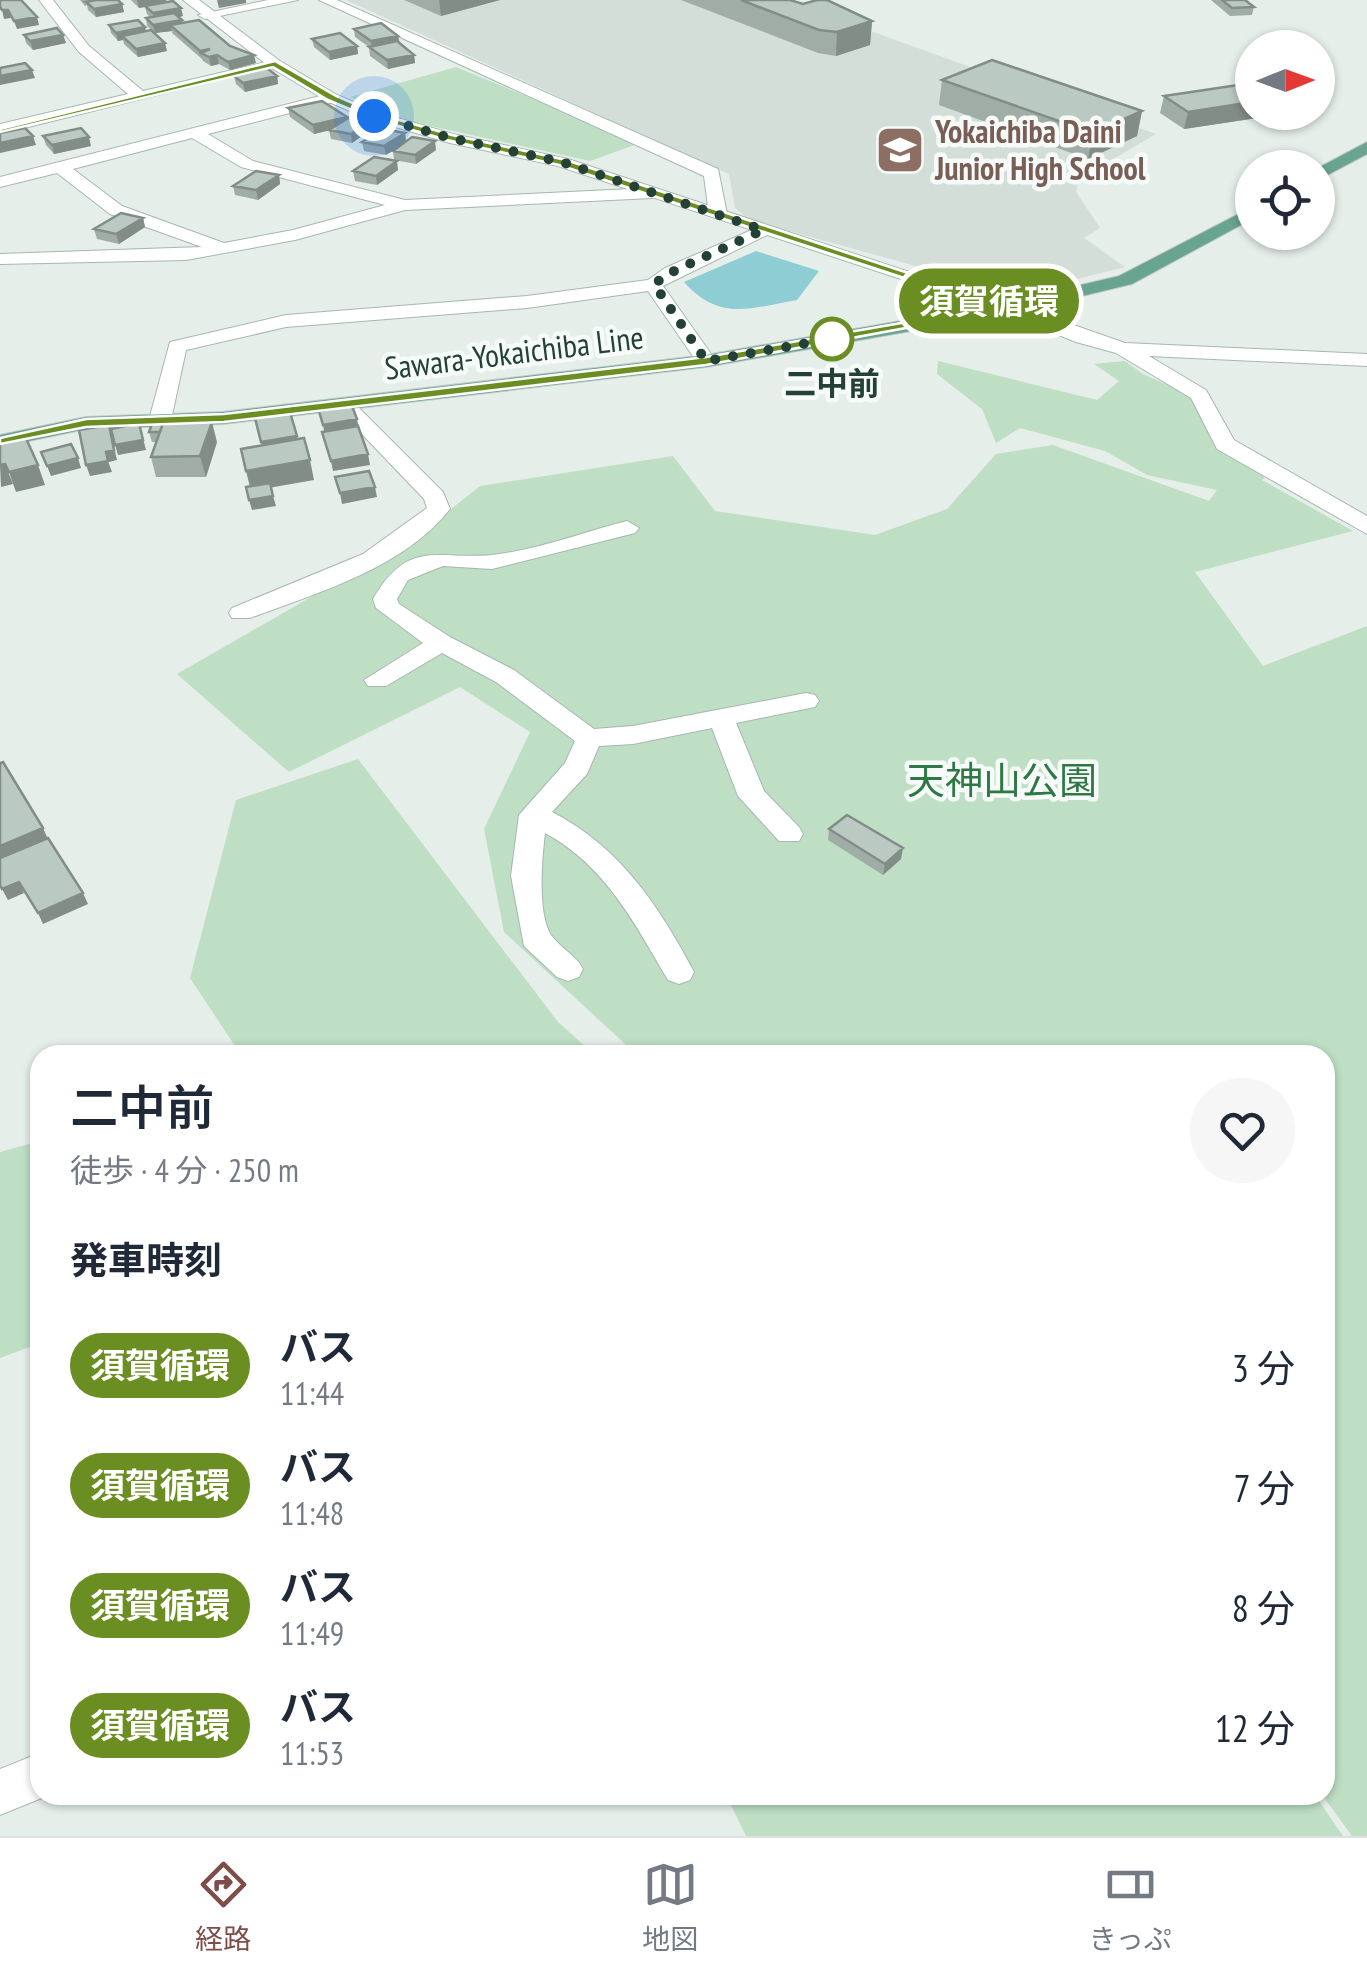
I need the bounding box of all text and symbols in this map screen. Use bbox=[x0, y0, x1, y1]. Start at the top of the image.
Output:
north arrow bbox=[1235, 30, 1335, 130]
map controls bbox=[1235, 30, 1335, 250]
your location bbox=[349, 91, 399, 141]
place label: Yokaichiba Daini Junior High School bbox=[934, 110, 1146, 189]
school or university icon: Yokaichiba Daini Junior High School bbox=[874, 124, 926, 176]
button: locate bbox=[1235, 150, 1335, 250]
line badge: 須賀循環 bbox=[919, 268, 1059, 334]
text: 須賀循環 bbox=[919, 278, 1059, 324]
street label: Sawara-Yokaichiba Line bbox=[382, 315, 646, 389]
marker: 二中前 bbox=[811, 318, 853, 360]
place label: 二中前 bbox=[784, 362, 880, 404]
park label: 天神山公園 bbox=[907, 755, 1097, 804]
text: 二中前 bbox=[70, 1076, 214, 1138]
button: heart bbox=[1190, 1078, 1295, 1183]
text: 徒歩 · 4 分 · 250 m bbox=[70, 1149, 299, 1191]
text: 発車時刻 bbox=[70, 1235, 222, 1284]
text: バス bbox=[280, 1322, 356, 1371]
text: 須賀循環 bbox=[90, 1342, 230, 1388]
text: 3 分 bbox=[1232, 1343, 1295, 1392]
text: 11:44 bbox=[280, 1372, 344, 1414]
text: バス bbox=[280, 1442, 356, 1491]
text: 須賀循環 bbox=[90, 1462, 230, 1508]
text: 7 分 bbox=[1233, 1463, 1295, 1512]
text: 11:48 bbox=[280, 1492, 344, 1534]
text: バス bbox=[280, 1562, 356, 1611]
text: 須賀循環 bbox=[90, 1582, 230, 1628]
text: 8 分 bbox=[1232, 1583, 1295, 1632]
text: 11:49 bbox=[280, 1612, 344, 1654]
text: バス bbox=[280, 1682, 356, 1731]
text: 須賀循環 bbox=[90, 1702, 230, 1748]
text: 12 分 bbox=[1215, 1703, 1295, 1752]
text: 11:53 bbox=[280, 1732, 344, 1774]
tab: 経路 bbox=[195, 1857, 251, 1957]
tab: 地図 bbox=[642, 1857, 698, 1957]
tab: きっぷ bbox=[1089, 1857, 1172, 1957]

